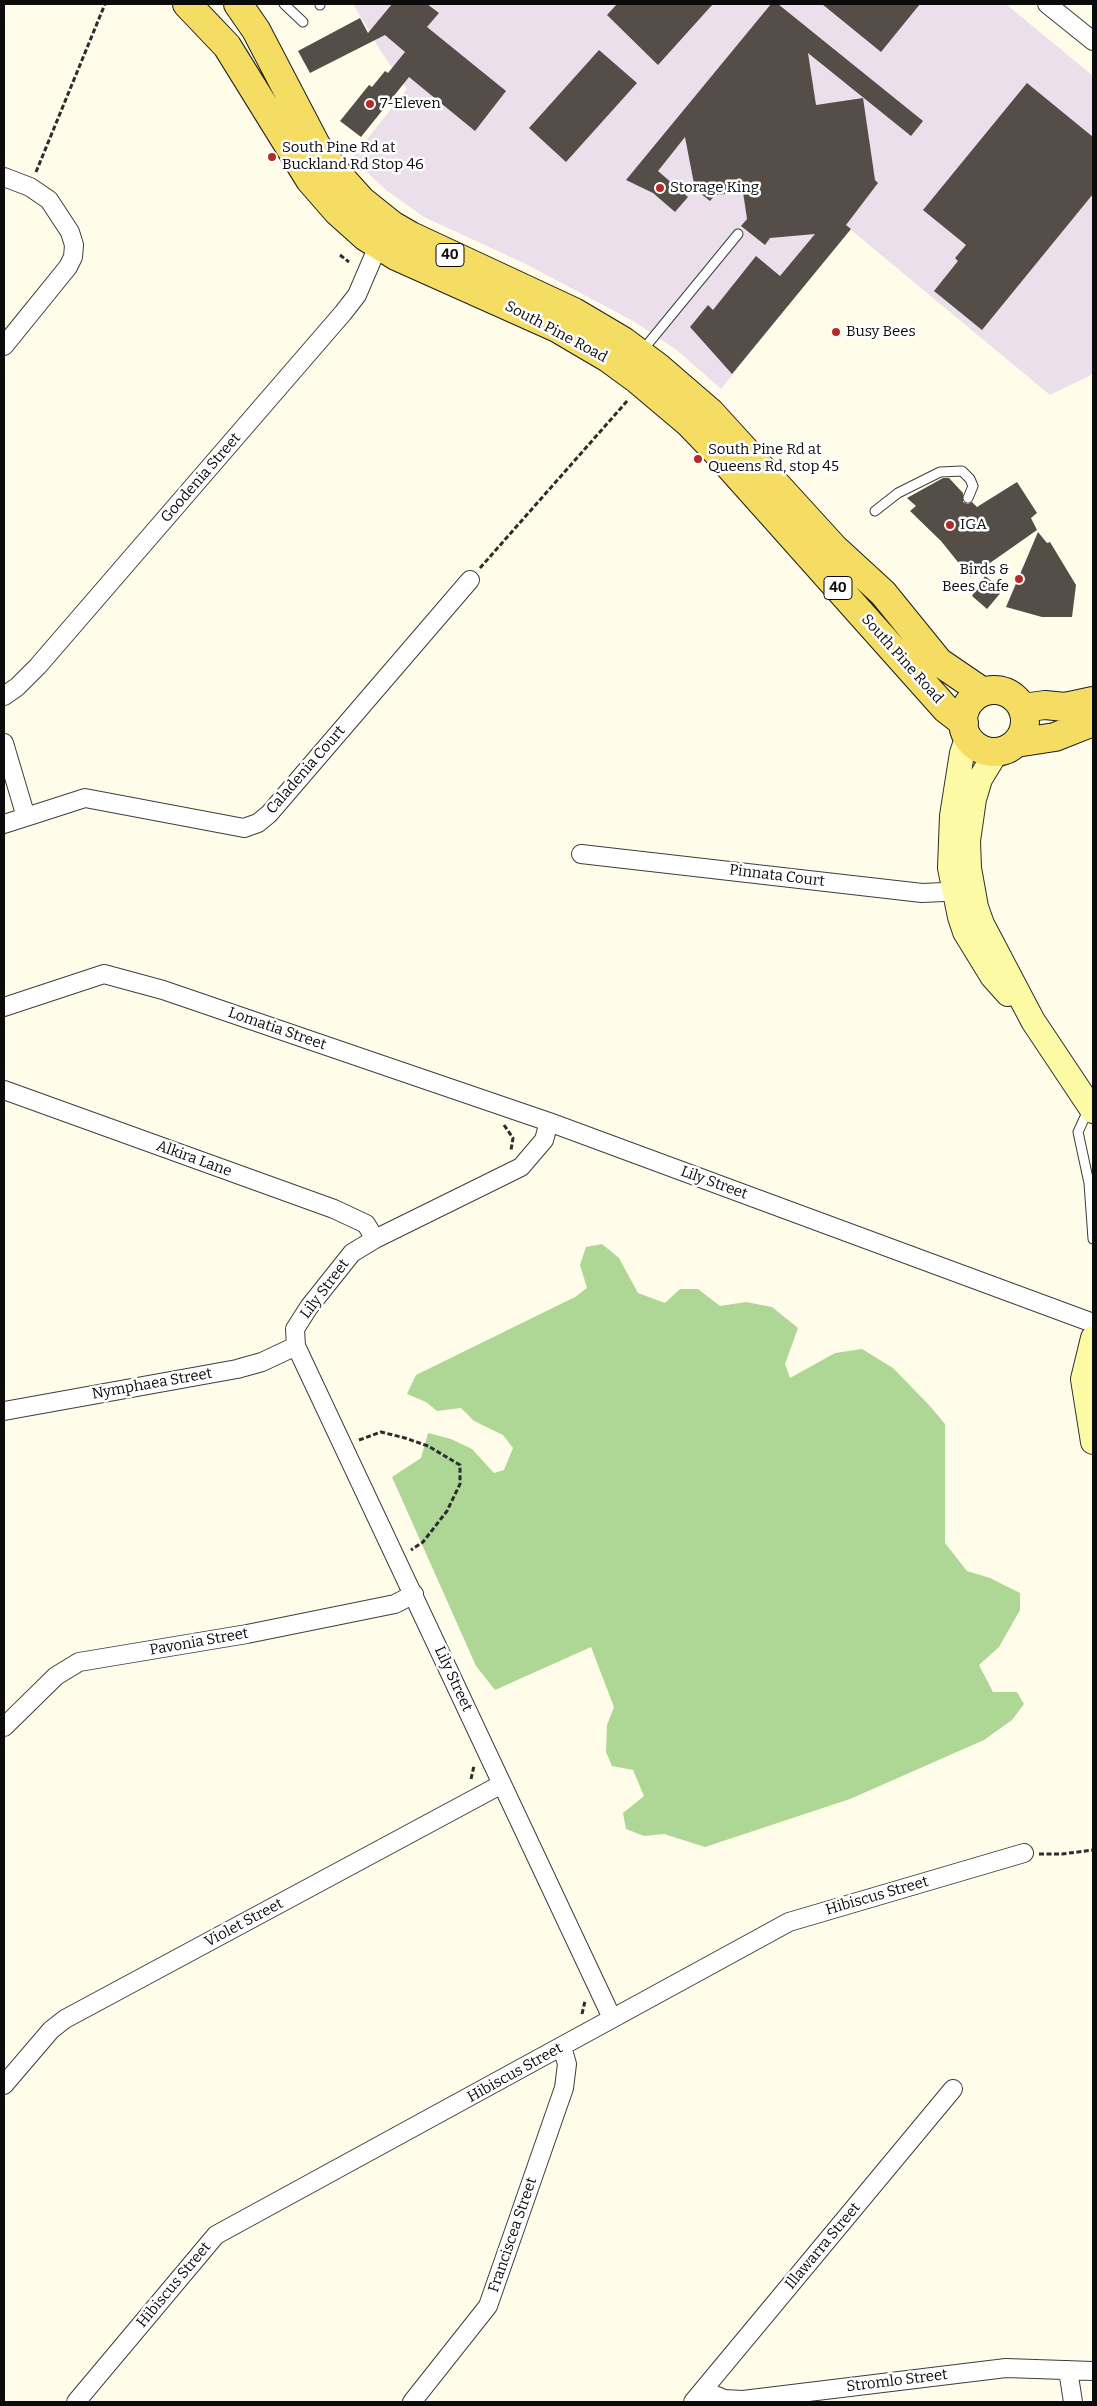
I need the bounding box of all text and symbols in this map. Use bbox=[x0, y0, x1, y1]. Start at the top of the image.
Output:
place label: 7-Eleven bbox=[380, 95, 441, 113]
marker: 7-Eleven bbox=[364, 98, 376, 110]
place label: South Pine Rd at Buckland Rd Stop 46 bbox=[282, 139, 424, 174]
marker: South Pine Rd at Buckland Rd Stop 46 bbox=[266, 151, 278, 163]
place label: Storage King bbox=[670, 179, 759, 197]
marker: Storage King bbox=[654, 182, 666, 194]
road number: 40 bbox=[436, 244, 464, 266]
street label: South Pine Road bbox=[502, 297, 610, 367]
place label: Busy Bees bbox=[846, 323, 916, 341]
marker: Busy Bees bbox=[830, 326, 842, 338]
street label: Goodenia Street bbox=[157, 430, 245, 526]
place label: South Pine Rd at Queens Rd, stop 45 bbox=[708, 441, 839, 476]
marker: South Pine Rd at Queens Rd, stop 45 bbox=[692, 453, 704, 465]
place label: IGA bbox=[960, 516, 987, 534]
marker: IGA bbox=[944, 519, 956, 531]
place label: Birds & Bees Cafe bbox=[942, 561, 1009, 596]
marker: Birds & Bees Cafe bbox=[1013, 573, 1025, 585]
road number: 40 bbox=[824, 576, 852, 600]
street label: South Pine Road bbox=[857, 611, 947, 707]
street label: Caladenia Court bbox=[263, 722, 349, 818]
street label: Pinnata Court bbox=[728, 861, 826, 891]
street label: Lomatia Street bbox=[226, 1004, 328, 1054]
street label: Alkira Lane bbox=[154, 1137, 234, 1181]
street label: Lily Street bbox=[678, 1163, 750, 1203]
street label: Lily Street bbox=[297, 1256, 353, 1322]
street label: Nymphaea Street bbox=[90, 1365, 214, 1403]
street label: Pavonia Street bbox=[148, 1624, 250, 1660]
street label: Lily Street bbox=[430, 1644, 476, 1714]
street label: Hibiscus Street bbox=[824, 1873, 930, 1919]
street label: Violet Street bbox=[202, 1895, 286, 1951]
street label: Hibiscus Street bbox=[464, 2039, 566, 2107]
street label: Franciscea Street bbox=[485, 2175, 541, 2295]
street label: Illawarra Street bbox=[782, 2199, 864, 2293]
street label: Hibiscus Street bbox=[133, 2239, 215, 2331]
street label: Stromlo Street bbox=[845, 2366, 949, 2396]

